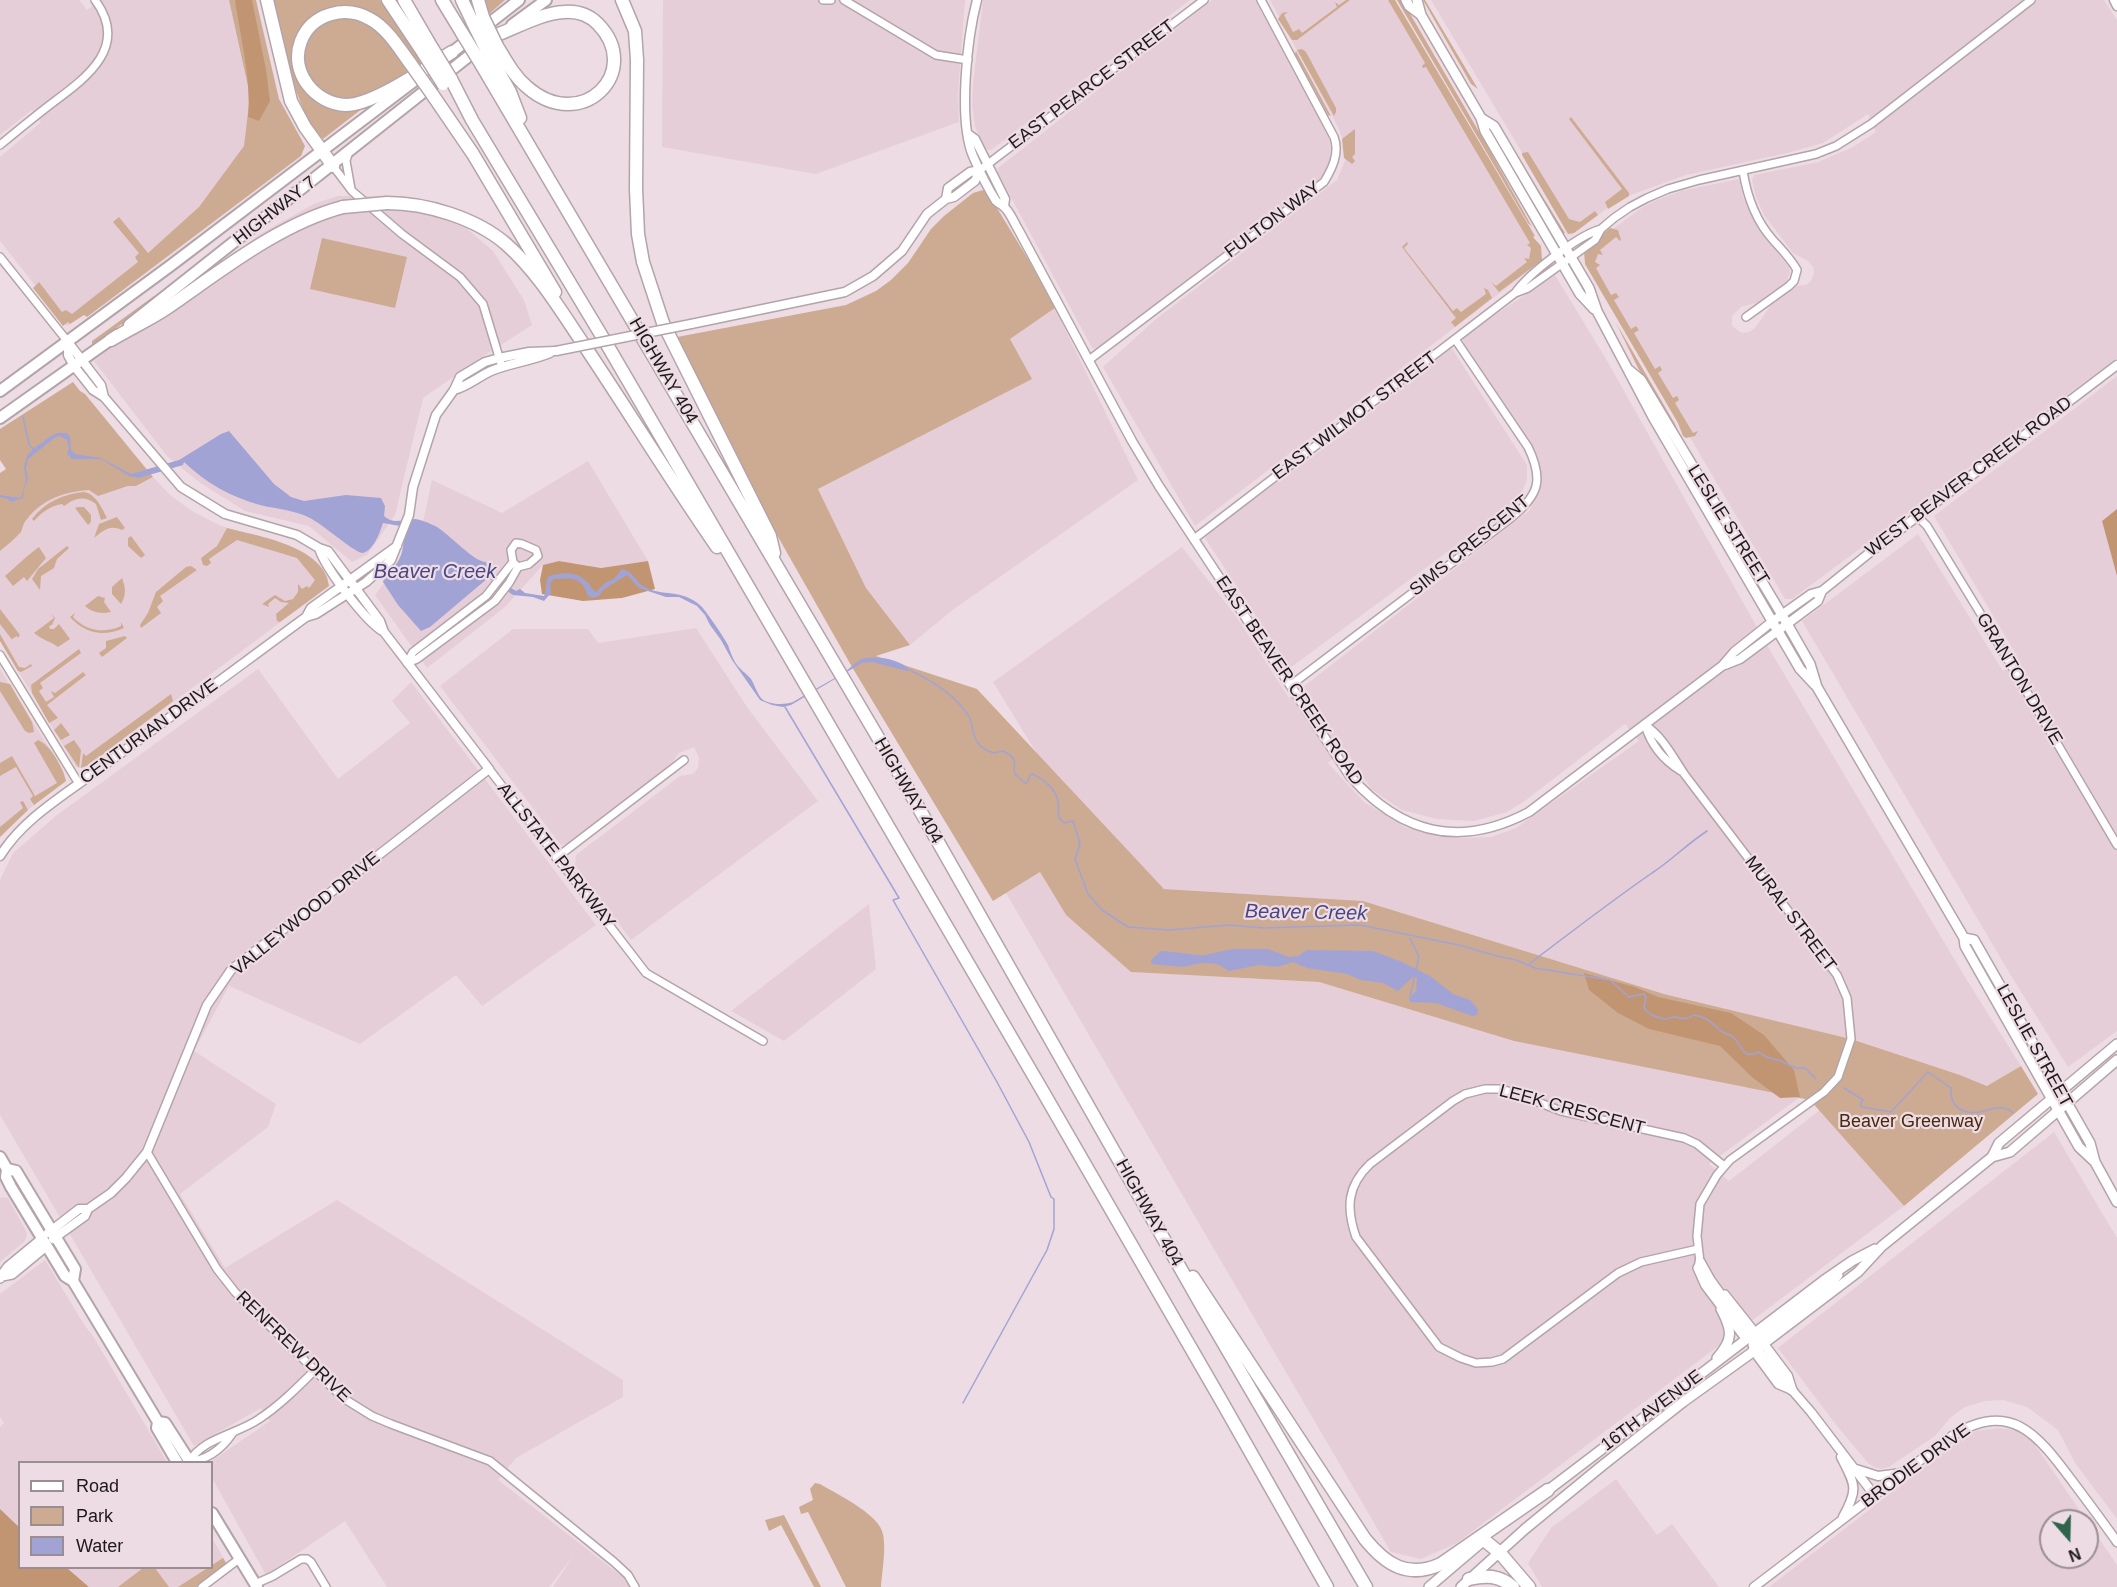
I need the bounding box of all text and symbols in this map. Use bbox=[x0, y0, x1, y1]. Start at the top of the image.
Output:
street label: EAST PEARCE STREET bbox=[1005, 16, 1179, 154]
street label: HIGHWAY 7 bbox=[229, 172, 321, 250]
street label: FULTON WAY bbox=[1221, 177, 1325, 263]
street label: HIGHWAY 404 bbox=[624, 314, 702, 428]
street label: EAST WILMOT STREET bbox=[1269, 347, 1441, 485]
street label: WEST BEAVER CREEK ROAD bbox=[1862, 392, 2076, 562]
street label: LESLIE STREET bbox=[1683, 461, 1773, 589]
street label: SIMS CRESCENT bbox=[1406, 491, 1534, 601]
water label: Beaver Creek bbox=[374, 560, 496, 584]
street label: EAST BEAVER CREEK ROAD bbox=[1211, 572, 1367, 790]
street label: GRANTON DRIVE bbox=[1971, 609, 2067, 749]
street label: CENTURIAN DRIVE bbox=[76, 675, 222, 789]
street label: HIGHWAY 404 bbox=[869, 734, 947, 848]
street label: ALLSTATE PARKWAY bbox=[492, 779, 620, 933]
street label: VALLEYWOOD DRIVE bbox=[227, 847, 385, 981]
street label: MURAL STREET bbox=[1740, 852, 1840, 976]
water label: Beaver Creek bbox=[1245, 900, 1367, 926]
street label: LESLIE STREET bbox=[1991, 981, 2077, 1111]
street label: LEEK CRESCENT bbox=[1497, 1080, 1647, 1140]
park label: Beaver Greenway bbox=[1839, 1111, 1983, 1133]
street label: HIGHWAY 404 bbox=[1111, 1156, 1187, 1270]
street label: RENFREW DRIVE bbox=[231, 1287, 355, 1407]
street label: 16TH AVENUE bbox=[1597, 1366, 1707, 1456]
street label: BRODIE DRIVE bbox=[1857, 1419, 1975, 1513]
legend bbox=[18, 1461, 213, 1569]
text: Road bbox=[76, 1476, 119, 1496]
text: Park bbox=[76, 1506, 113, 1526]
north arrow bbox=[2039, 1509, 2099, 1569]
text: Water bbox=[76, 1536, 123, 1556]
text: N bbox=[2066, 1545, 2083, 1564]

